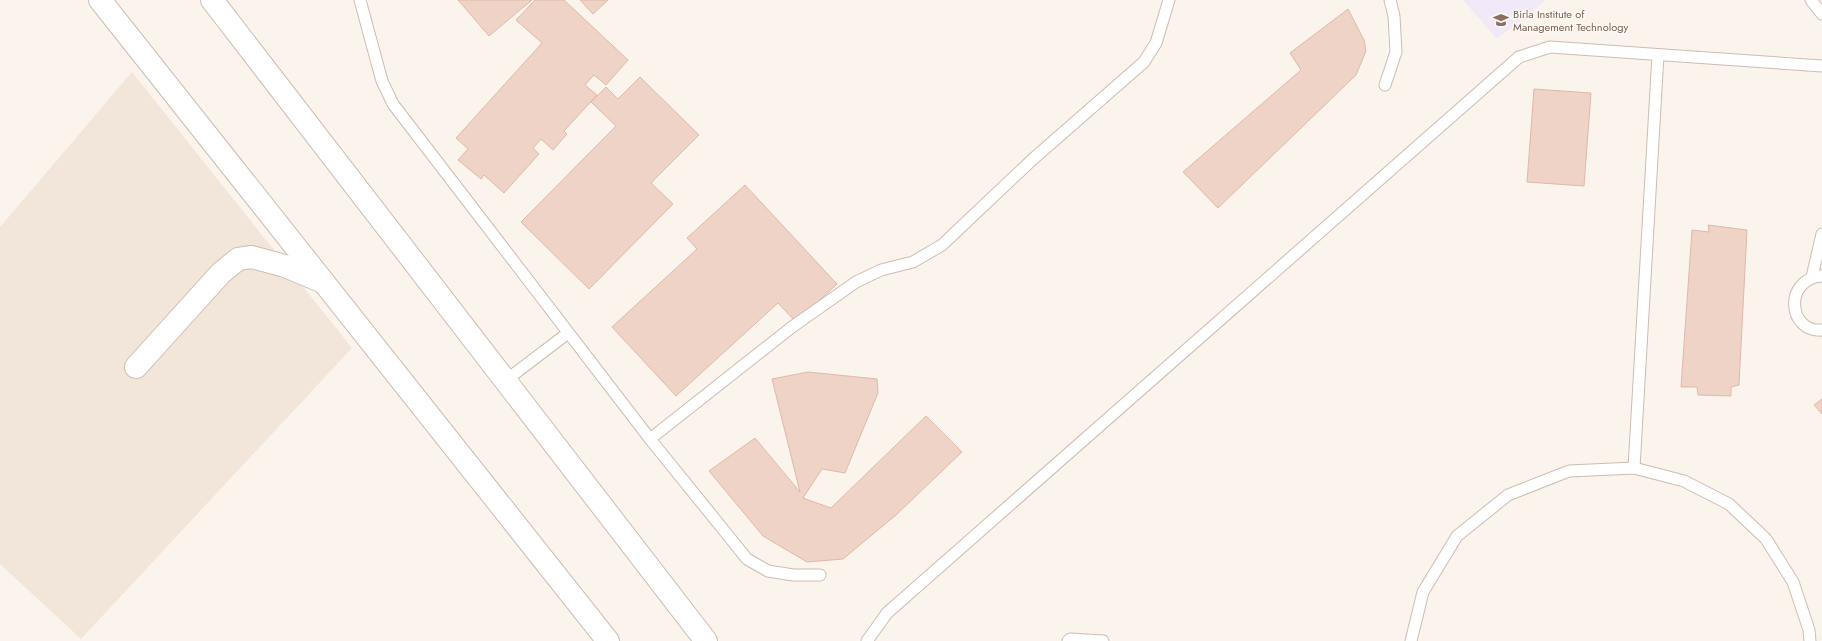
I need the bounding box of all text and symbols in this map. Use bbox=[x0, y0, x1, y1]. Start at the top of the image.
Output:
place label: Birla Institute of Management Technology bbox=[1513, 6, 1628, 35]
school or university icon: Birla Institute of Management Technology bbox=[1492, 11, 1510, 29]

